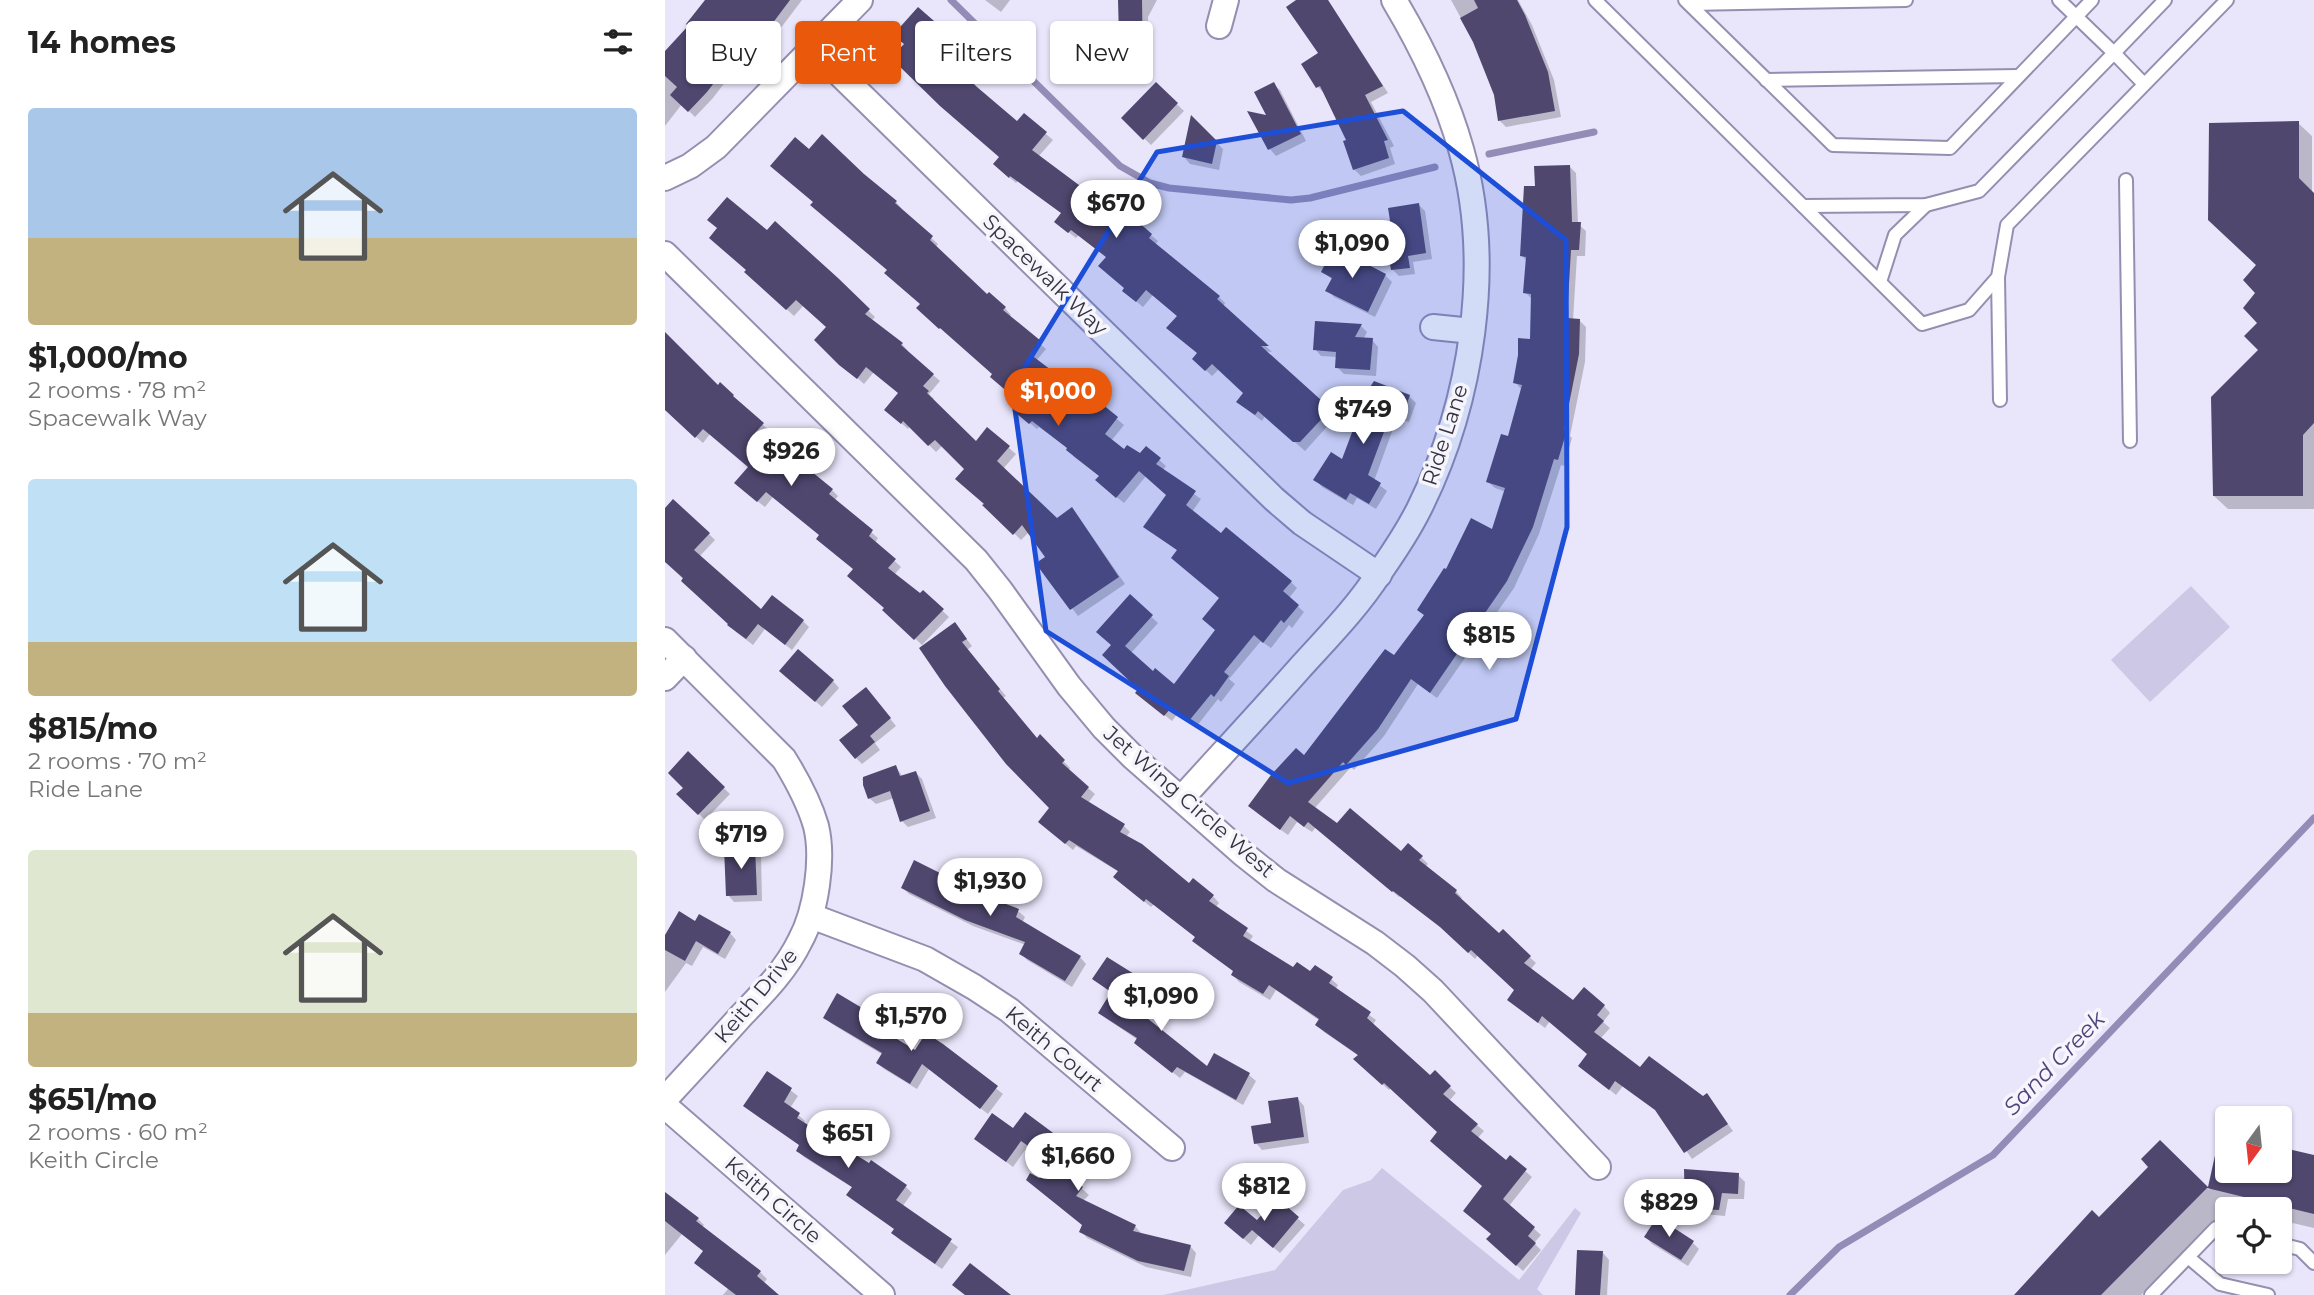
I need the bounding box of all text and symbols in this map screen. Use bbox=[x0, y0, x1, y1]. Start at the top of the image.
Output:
chip: Buy bbox=[686, 21, 781, 84]
chip: Rent bbox=[795, 21, 901, 84]
chip: Filters bbox=[915, 21, 1036, 84]
chip: New bbox=[1050, 21, 1153, 84]
icon: filters bbox=[599, 23, 637, 61]
text: 14 homes bbox=[28, 24, 176, 61]
icon: home bbox=[270, 153, 396, 279]
pin: $670 bbox=[1075, 180, 1157, 240]
text: $670 bbox=[1087, 189, 1145, 217]
street label: Spacewalk Way bbox=[978, 209, 1113, 341]
pin: $1,090 bbox=[1295, 220, 1409, 280]
text: $1,090 bbox=[1314, 229, 1390, 257]
text: $1,000/mo bbox=[28, 339, 188, 376]
pin: $1,000 bbox=[1001, 368, 1115, 428]
text: 2 rooms · 78 m² bbox=[28, 376, 206, 404]
text: $1,000 bbox=[1020, 377, 1096, 405]
street label: Ride Lane bbox=[1416, 381, 1473, 489]
pin: $749 bbox=[1322, 386, 1404, 446]
text: $749 bbox=[1334, 395, 1392, 423]
text: Spacewalk Way bbox=[28, 404, 207, 432]
pin: $926 bbox=[750, 428, 832, 488]
text: $926 bbox=[762, 437, 820, 465]
icon: home bbox=[270, 524, 396, 650]
pin: $815 bbox=[1448, 612, 1530, 672]
text: $815 bbox=[1463, 621, 1515, 649]
text: $815/mo bbox=[28, 710, 158, 747]
street label: Jet Wing Circle West bbox=[1098, 720, 1280, 882]
text: 2 rooms · 70 m² bbox=[28, 747, 207, 775]
text: Ride Lane bbox=[28, 775, 143, 803]
pin: $719 bbox=[700, 812, 782, 871]
text: $719 bbox=[715, 820, 767, 848]
pin: $1,930 bbox=[933, 858, 1047, 918]
text: $1,930 bbox=[953, 867, 1027, 895]
icon: home bbox=[270, 895, 396, 1021]
street label: Keith Drive bbox=[709, 943, 802, 1048]
pin: $1,090 bbox=[1104, 974, 1218, 1033]
text: $1,090 bbox=[1123, 982, 1199, 1010]
pin: $1,570 bbox=[854, 993, 968, 1053]
street label: Keith Court bbox=[1000, 1001, 1108, 1097]
text: $1,570 bbox=[875, 1002, 947, 1030]
water label: Sand Creek bbox=[1997, 1004, 2111, 1121]
text: $651/mo bbox=[28, 1081, 157, 1118]
north arrow bbox=[2215, 1106, 2293, 1183]
map controls bbox=[2215, 1106, 2292, 1274]
pin: $651 bbox=[807, 1110, 889, 1170]
text: 2 rooms · 60 m² bbox=[28, 1118, 208, 1146]
text: $651 bbox=[822, 1119, 874, 1147]
pin: $1,660 bbox=[1021, 1134, 1135, 1193]
text: $1,660 bbox=[1041, 1142, 1115, 1170]
text: Keith Circle bbox=[28, 1146, 159, 1174]
street label: Keith Circle bbox=[720, 1151, 827, 1248]
pin: $812 bbox=[1223, 1164, 1305, 1223]
text: $812 bbox=[1238, 1172, 1290, 1200]
pin: $829 bbox=[1628, 1180, 1710, 1239]
text: $829 bbox=[1640, 1188, 1698, 1216]
button: locate bbox=[2215, 1197, 2292, 1274]

